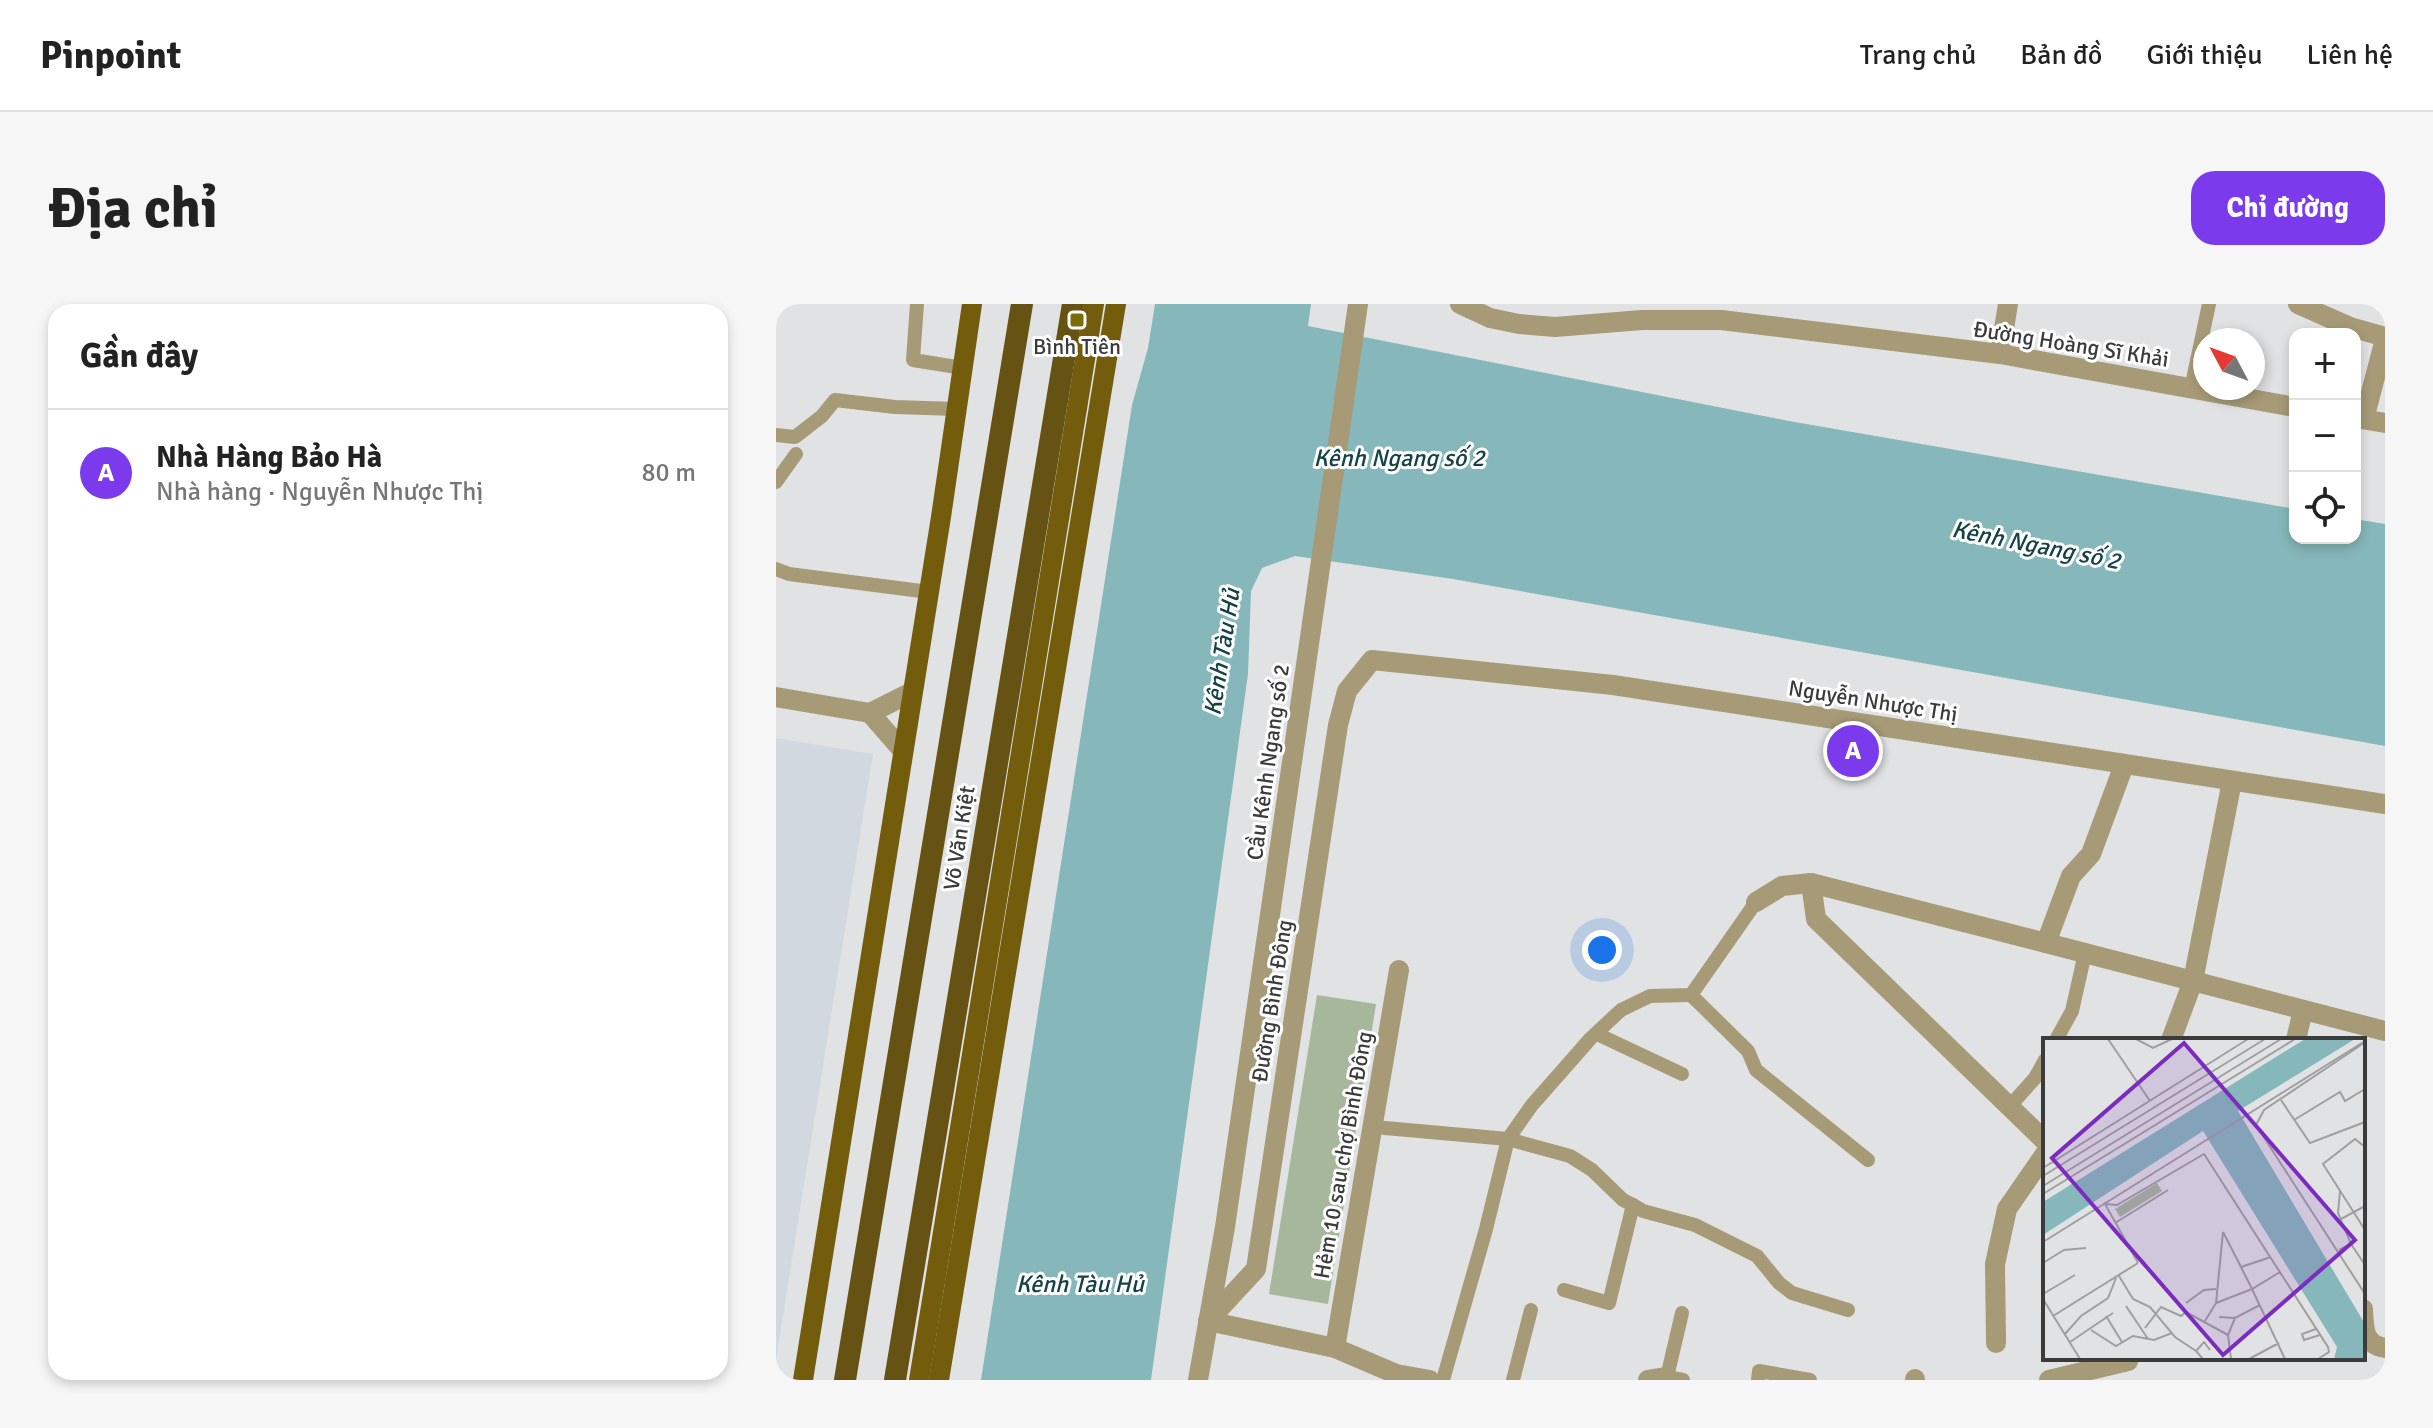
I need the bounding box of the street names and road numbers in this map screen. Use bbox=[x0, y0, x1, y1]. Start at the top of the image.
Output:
street label: Đường Hoàng Sĩ Khải bbox=[1971, 315, 2171, 373]
street label: Cầu Kênh Ngang số 2 bbox=[1241, 662, 1295, 862]
street label: Nguyễn Nhược Thị bbox=[1786, 674, 1960, 728]
street label: Võ Văn Kiệt bbox=[937, 783, 981, 892]
street label: Đường Bình Đông bbox=[1246, 918, 1298, 1084]
street label: Hẻm 10 sau chợ Bình Đông bbox=[1308, 1029, 1378, 1281]

